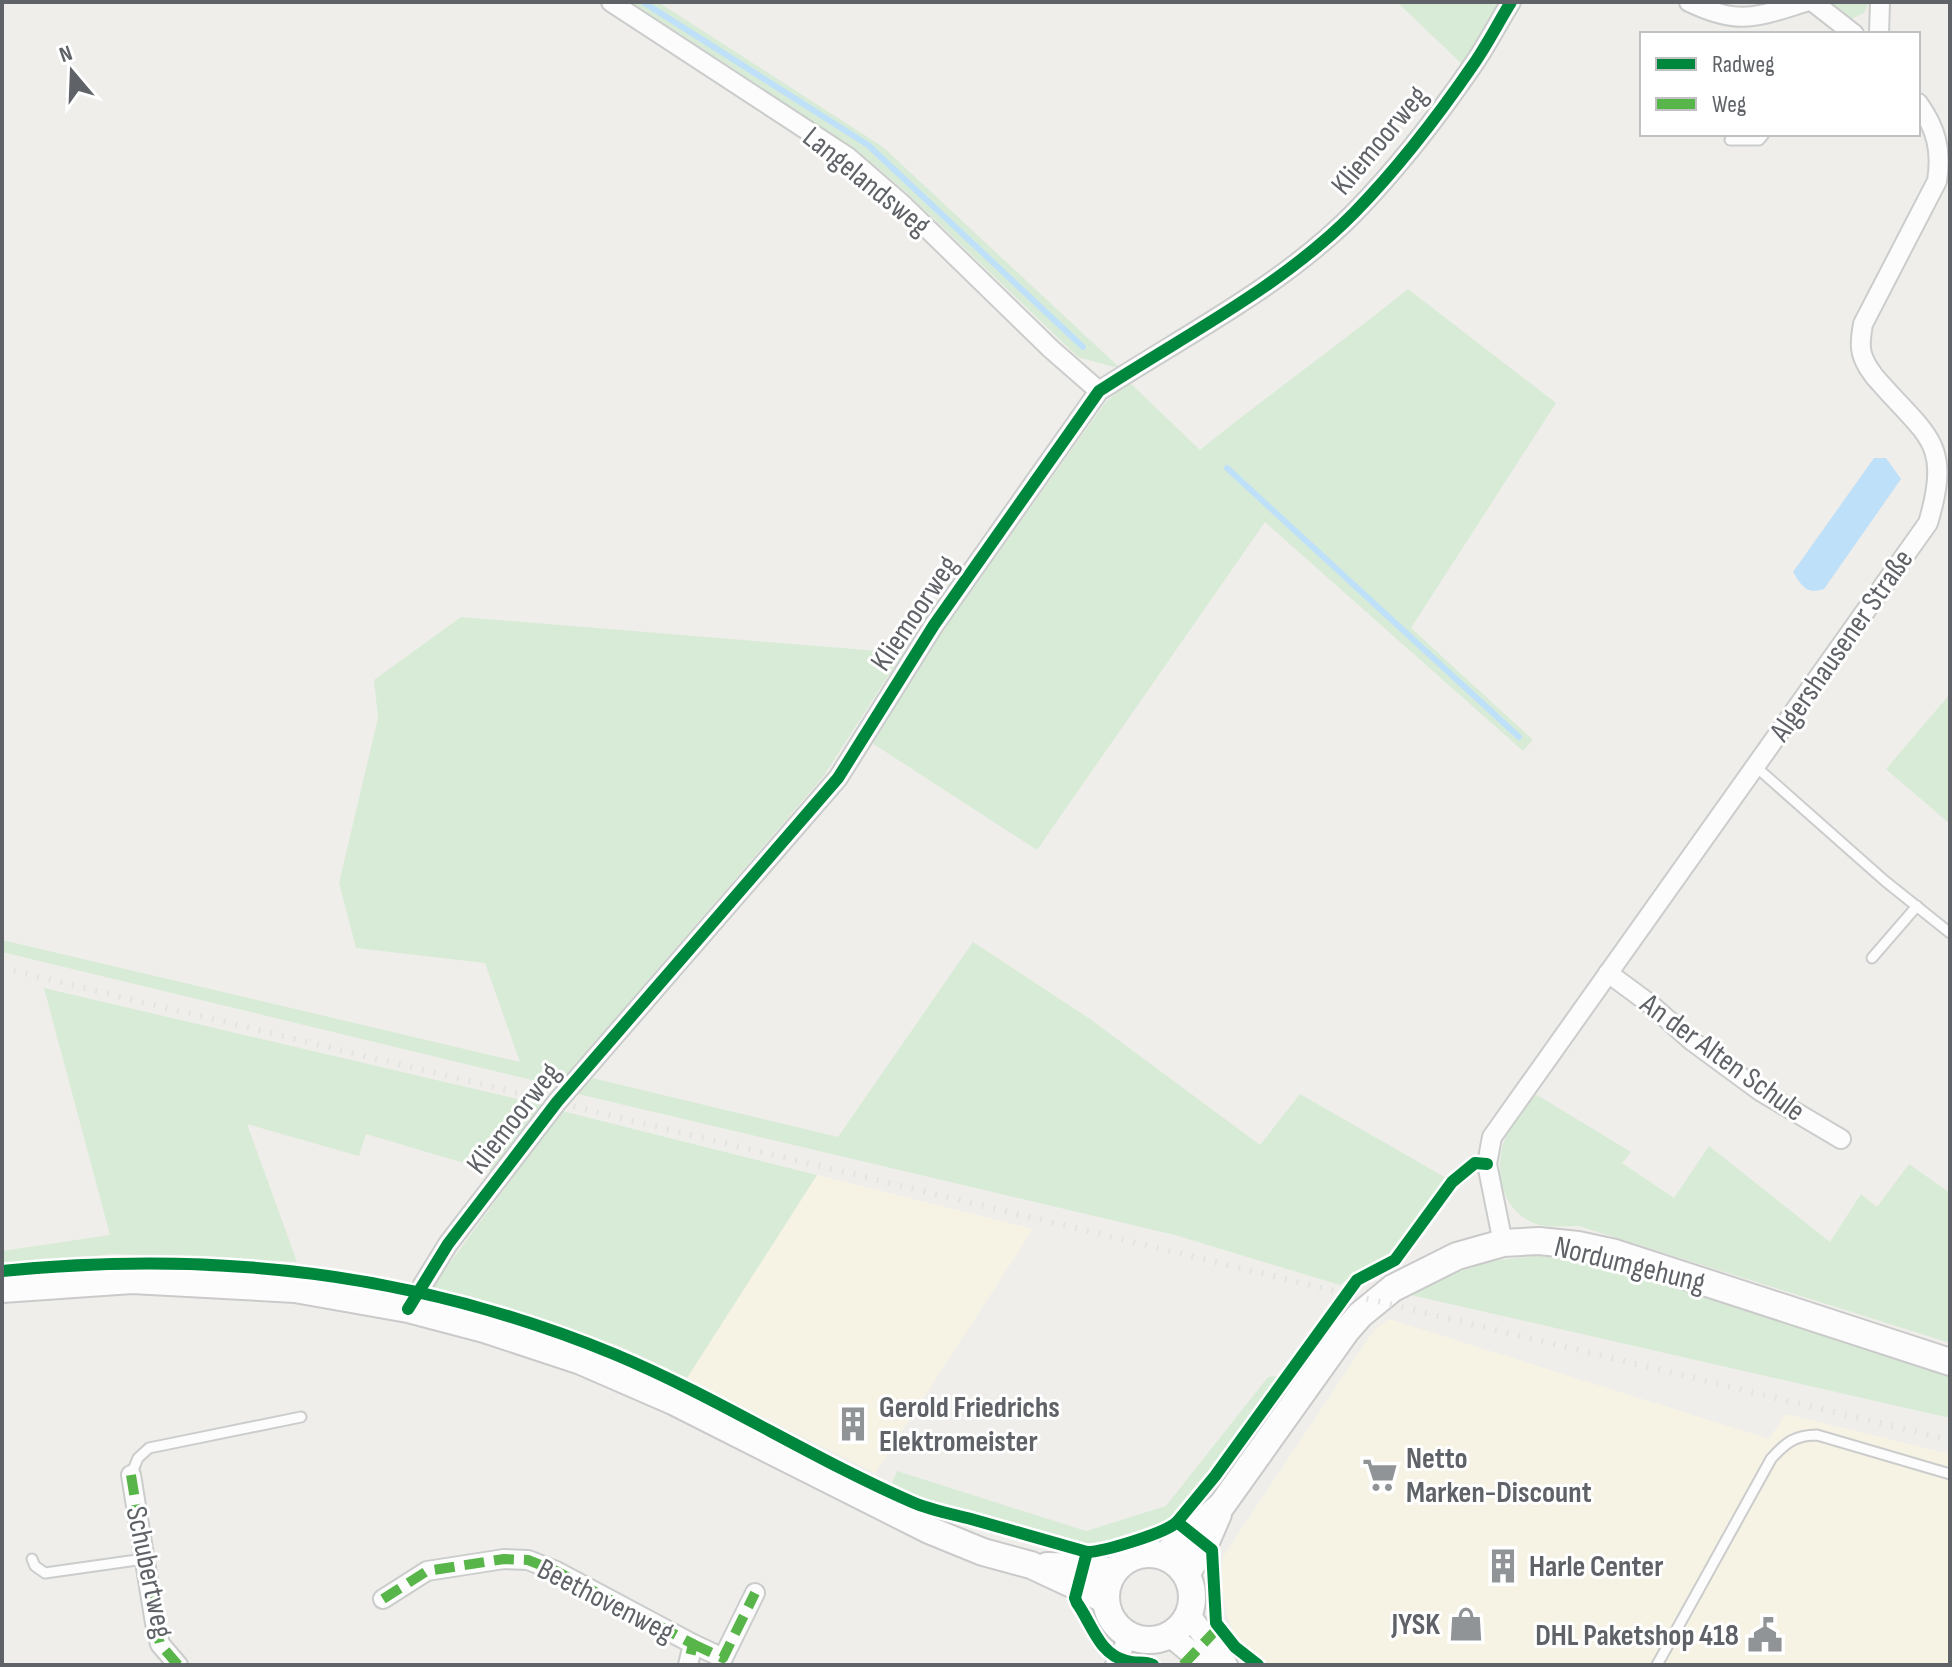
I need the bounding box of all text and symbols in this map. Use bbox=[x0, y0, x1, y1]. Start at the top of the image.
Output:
north arrow bbox=[32, 32, 112, 112]
legend bbox=[1640, 32, 1920, 136]
text: N bbox=[56, 40, 76, 69]
text: Radweg bbox=[1712, 50, 1775, 79]
street label: Kliemoorweg bbox=[1324, 79, 1436, 203]
text: Weg bbox=[1712, 90, 1746, 119]
street label: Langelandsweg bbox=[795, 120, 937, 244]
street label: Algershausener Straße bbox=[1762, 543, 1921, 749]
street label: Kliemoorweg bbox=[863, 549, 967, 678]
street label: An der Alten Schule bbox=[1632, 986, 1812, 1129]
street label: Kliemoorweg bbox=[459, 1056, 568, 1181]
street label: Nordumgehung bbox=[1551, 1229, 1709, 1301]
place label: Gerold Friedrichs Elektromeister bbox=[879, 1390, 1060, 1460]
building icon: Gerold Friedrichs Elektromeister bbox=[834, 1405, 872, 1443]
place label: Netto Marken-Discount bbox=[1406, 1441, 1592, 1511]
supermarket icon: Netto Marken-Discount bbox=[1361, 1456, 1399, 1494]
street label: Schubertweg bbox=[118, 1503, 181, 1641]
building icon: Harle Center bbox=[1484, 1547, 1522, 1585]
place label: Harle Center bbox=[1529, 1549, 1663, 1585]
street label: Beethovenweg bbox=[531, 1551, 680, 1651]
shop icon: JYSK bbox=[1447, 1605, 1485, 1643]
place label: JYSK bbox=[1390, 1607, 1440, 1643]
public building icon: DHL Paketshop 418 bbox=[1746, 1616, 1784, 1654]
place label: DHL Paketshop 418 bbox=[1535, 1618, 1739, 1654]

